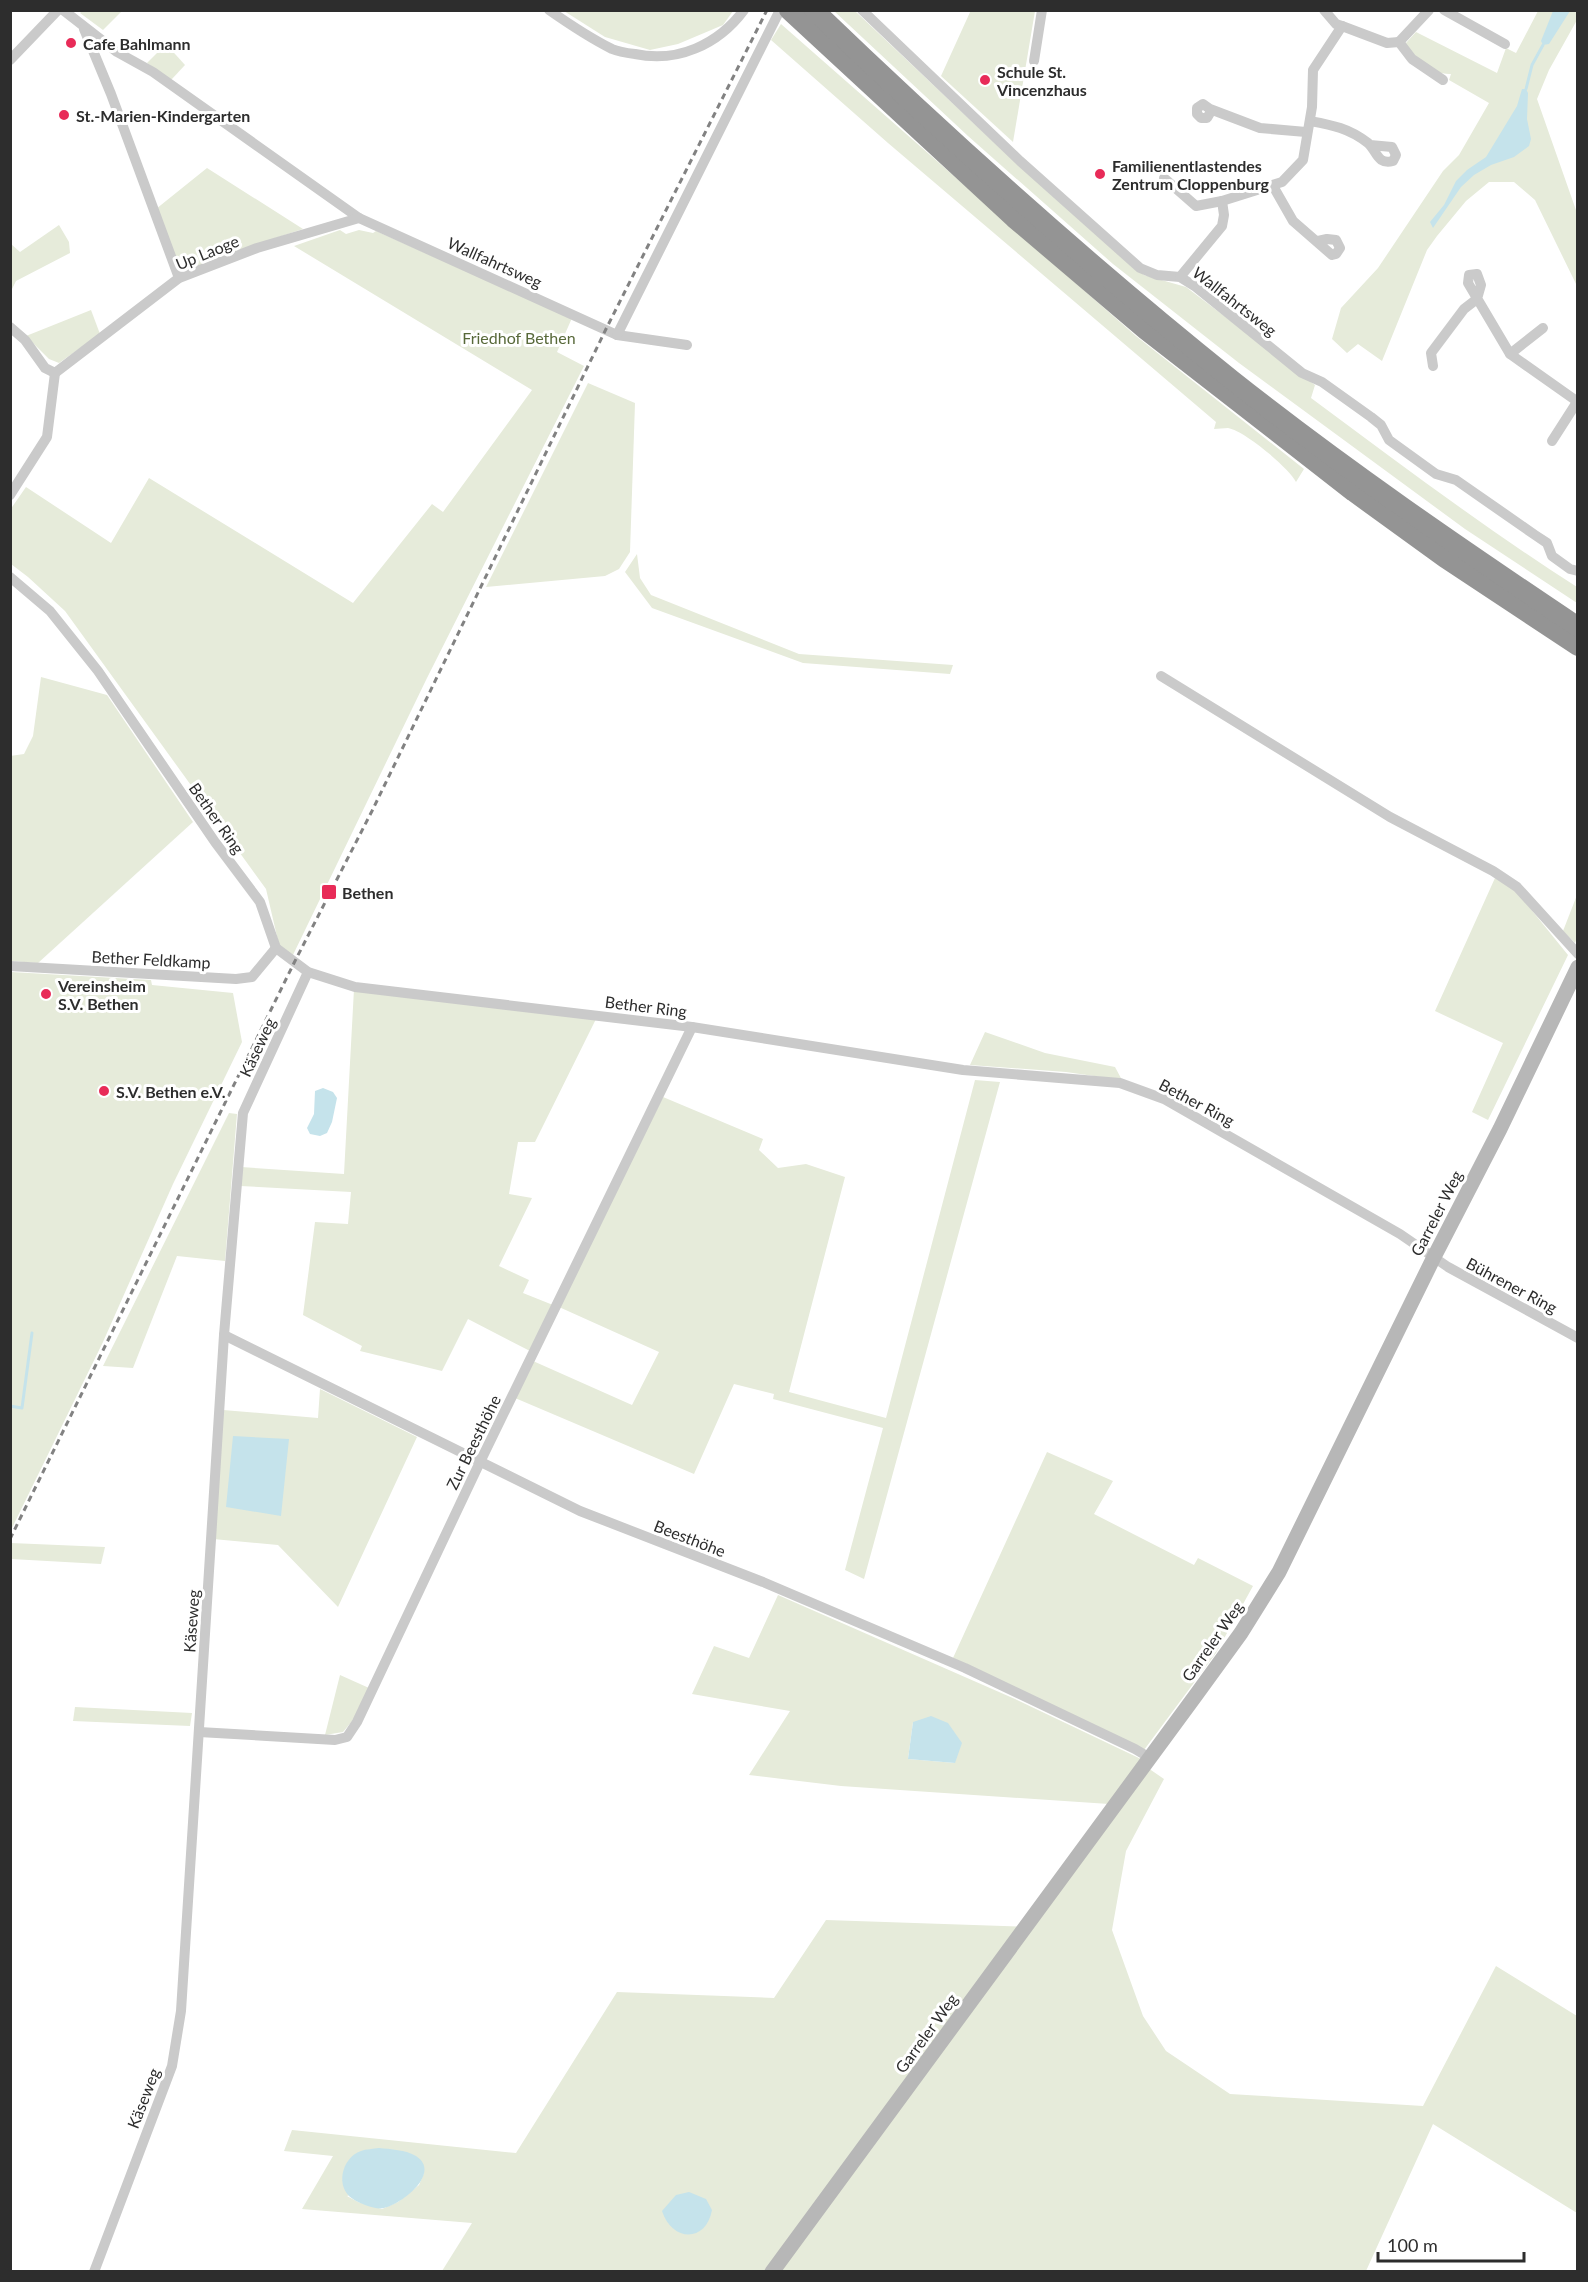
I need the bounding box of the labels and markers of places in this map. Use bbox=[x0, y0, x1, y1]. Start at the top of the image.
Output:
place label: Cafe Bahlmann bbox=[83, 34, 191, 53]
marker: Cafe Bahlmann bbox=[64, 36, 78, 50]
place label: Schule St. Vincenzhaus bbox=[996, 62, 1087, 99]
marker: Schule St. Vincenzhaus bbox=[978, 73, 992, 87]
place label: St.-Marien-Kindergarten bbox=[76, 106, 250, 125]
marker: St.-Marien-Kindergarten bbox=[57, 108, 71, 122]
place label: Familienentlastendes Zentrum Cloppenburg bbox=[1112, 156, 1270, 193]
marker: Familienentlastendes Zentrum Cloppenburg bbox=[1093, 167, 1107, 181]
marker: Bethen bbox=[320, 883, 338, 901]
place label: Bethen bbox=[342, 883, 393, 902]
place label: Vereinsheim S.V. Bethen bbox=[57, 976, 146, 1013]
marker: Vereinsheim S.V. Bethen bbox=[39, 987, 53, 1001]
place label: S.V. Bethen e.V. bbox=[116, 1082, 226, 1101]
marker: S.V. Bethen e.V. bbox=[97, 1084, 111, 1098]

